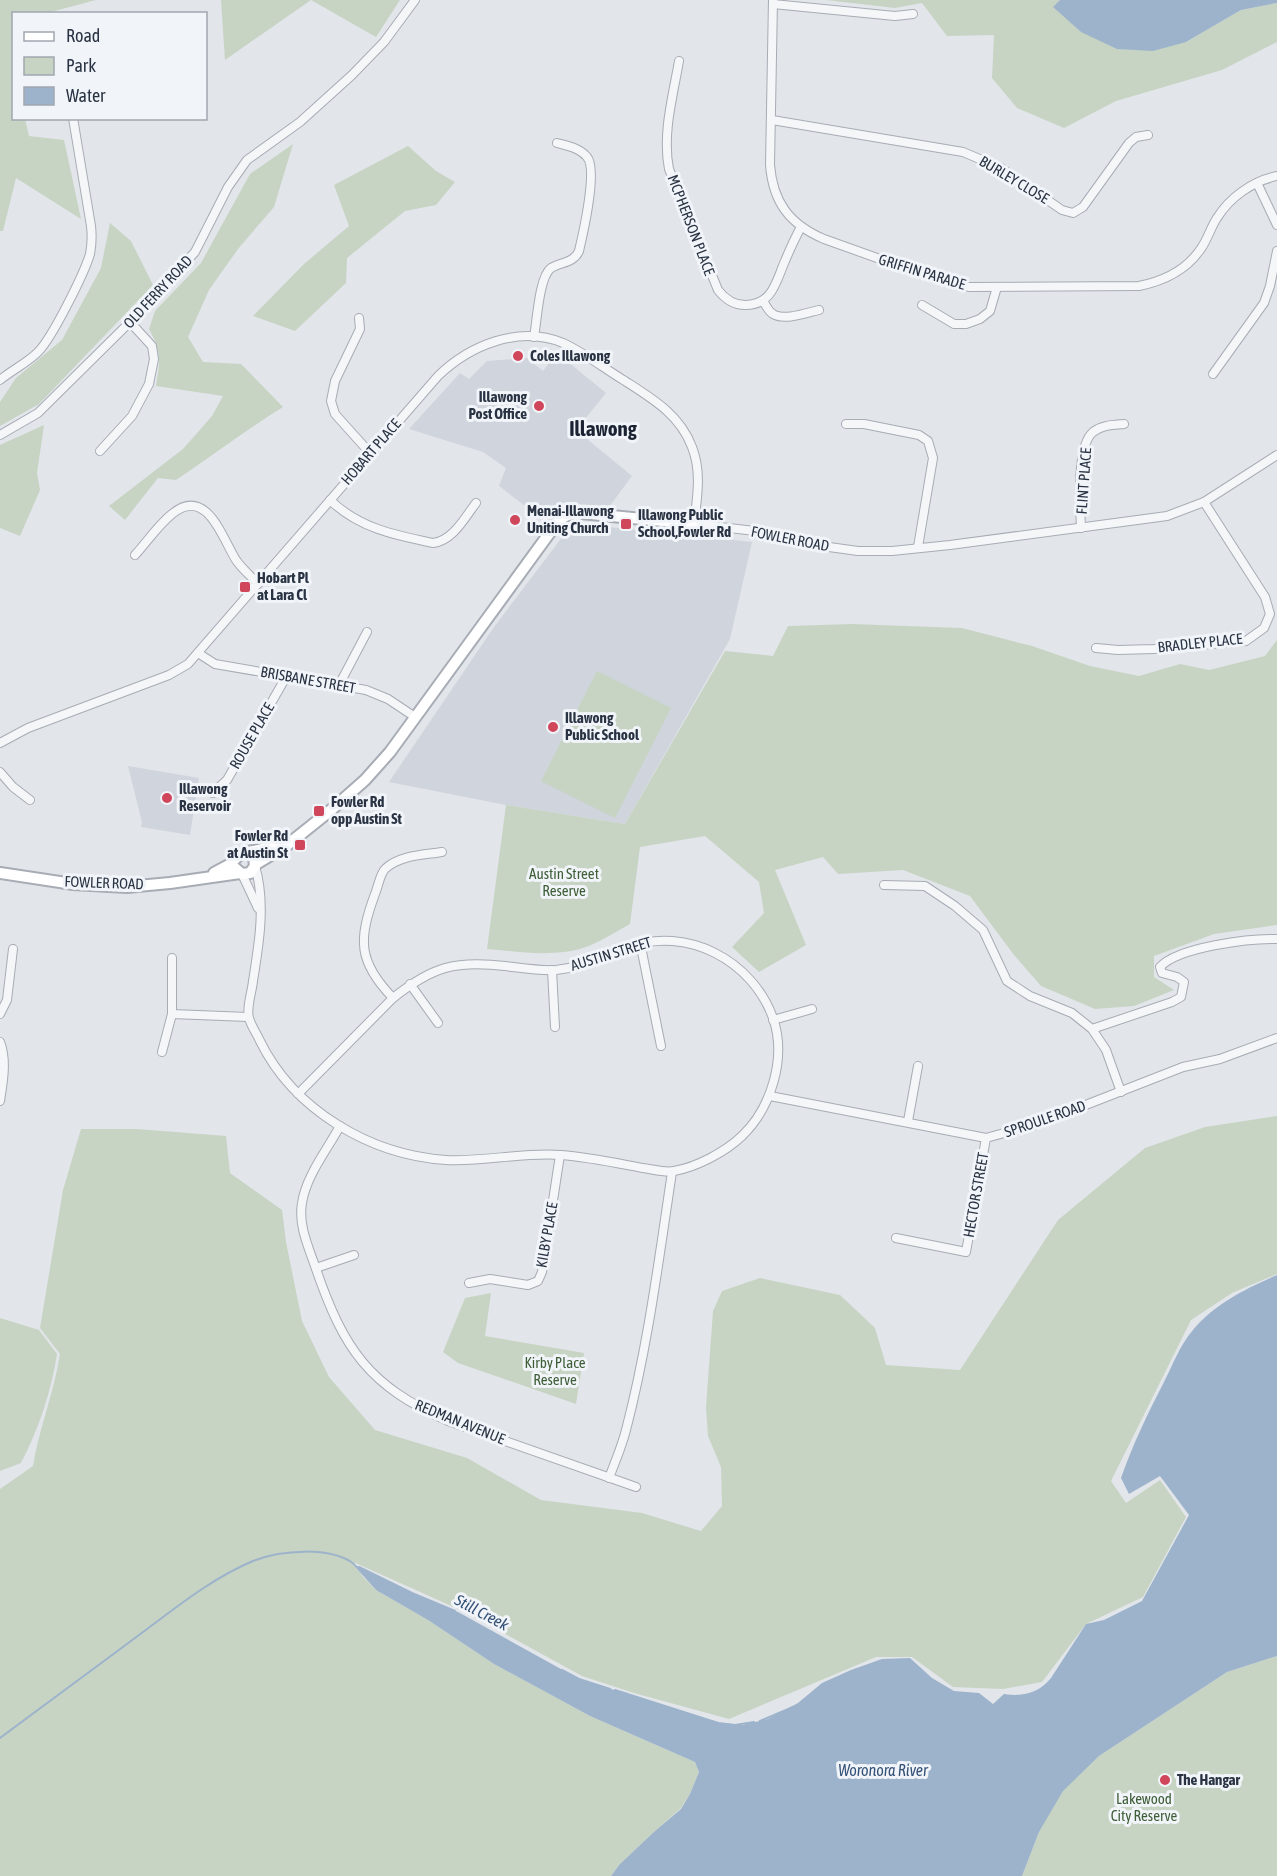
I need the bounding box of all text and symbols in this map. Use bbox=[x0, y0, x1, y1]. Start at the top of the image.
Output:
legend bbox=[12, 12, 207, 120]
text: Road bbox=[66, 25, 100, 46]
text: Park bbox=[66, 55, 96, 76]
text: Water bbox=[66, 85, 106, 106]
street label: BURLEY CLOSE bbox=[976, 152, 1053, 207]
street label: MCPHERSON PLACE bbox=[664, 172, 719, 278]
street label: GRIFFIN PARADE bbox=[877, 250, 968, 293]
street label: OLD FERRY ROAD bbox=[120, 252, 196, 331]
place label: Coles Illawong bbox=[530, 347, 611, 364]
marker: Coles Illawong bbox=[511, 349, 525, 363]
place label: Illawong Post Office bbox=[468, 388, 528, 422]
marker: Illawong Post Office bbox=[532, 399, 546, 413]
street label: HOBART PLACE bbox=[337, 415, 404, 488]
district label: Illawong bbox=[569, 416, 638, 440]
street label: FLINT PLACE bbox=[1073, 446, 1094, 515]
place label: Menai-Illawong Uniting Church bbox=[527, 502, 614, 536]
place label: Illawong Public School,Fowler Rd bbox=[638, 506, 731, 540]
marker: Menai-Illawong Uniting Church bbox=[508, 513, 522, 527]
marker: Illawong Public School,Fowler Rd bbox=[619, 517, 633, 531]
street label: FOWLER ROAD bbox=[750, 523, 831, 554]
place label: Hobart Pl at Lara Cl bbox=[257, 569, 310, 603]
marker: Hobart Pl at Lara Cl bbox=[238, 580, 252, 594]
street label: BRADLEY PLACE bbox=[1157, 630, 1244, 655]
street label: BRISBANE STREET bbox=[259, 663, 357, 696]
street label: ROUSE PLACE bbox=[226, 699, 278, 772]
place label: Illawong Public School bbox=[565, 709, 640, 743]
marker: Illawong Public School bbox=[546, 720, 560, 734]
place label: Illawong Reservoir bbox=[179, 780, 231, 814]
marker: Illawong Reservoir bbox=[160, 791, 174, 805]
place label: Fowler Rd opp Austin St bbox=[331, 793, 403, 827]
marker: Fowler Rd opp Austin St bbox=[312, 804, 326, 818]
place label: Fowler Rd at Austin St bbox=[227, 827, 289, 861]
marker: Fowler Rd at Austin St bbox=[293, 838, 307, 852]
park label: Austin Street Reserve bbox=[529, 865, 599, 899]
street label: FOWLER ROAD bbox=[64, 873, 144, 892]
street label: AUSTIN STREET bbox=[568, 933, 654, 974]
street label: SPROULE ROAD bbox=[1002, 1097, 1088, 1140]
street label: HECTOR STREET bbox=[960, 1151, 991, 1239]
street label: KILBY PLACE bbox=[532, 1200, 561, 1269]
park label: Kirby Place Reserve bbox=[524, 1354, 586, 1388]
street label: REDMAN AVENUE bbox=[413, 1396, 508, 1448]
water label: Still Creek bbox=[451, 1590, 513, 1634]
water label: Woronora River bbox=[838, 1761, 929, 1779]
place label: The Hangar bbox=[1177, 1771, 1241, 1788]
marker: The Hangar bbox=[1158, 1773, 1172, 1787]
park label: Lakewood City Reserve bbox=[1111, 1790, 1177, 1824]

